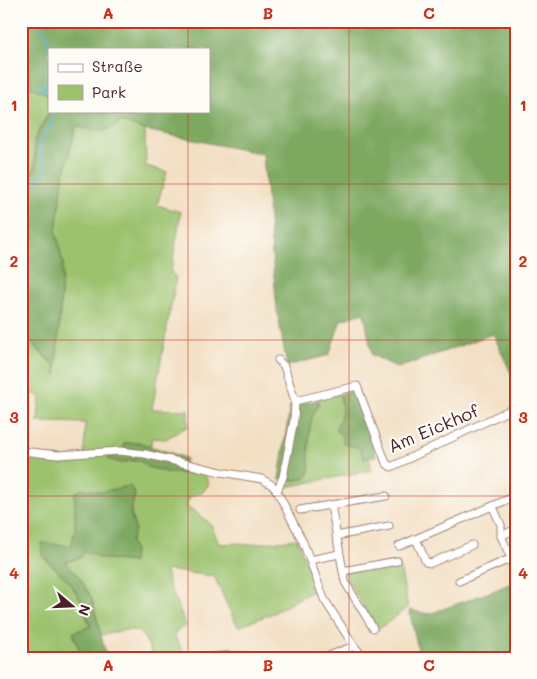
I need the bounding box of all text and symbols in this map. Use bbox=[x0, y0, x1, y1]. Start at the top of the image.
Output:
text: A bbox=[102, 2, 114, 23]
text: B bbox=[263, 2, 273, 23]
text: C bbox=[423, 2, 435, 23]
legend bbox=[48, 48, 210, 112]
text: Straße bbox=[92, 56, 143, 76]
text: Park bbox=[92, 82, 126, 102]
text: 1 bbox=[10, 94, 18, 115]
text: 1 bbox=[519, 94, 527, 115]
text: 2 bbox=[10, 250, 19, 271]
text: 2 bbox=[519, 250, 528, 271]
street label: Am Eickhof bbox=[384, 398, 483, 458]
text: 3 bbox=[9, 406, 19, 427]
text: 3 bbox=[518, 406, 528, 427]
text: 4 bbox=[9, 562, 19, 583]
text: 4 bbox=[518, 562, 528, 583]
north arrow bbox=[48, 582, 98, 632]
text: N bbox=[74, 602, 95, 619]
text: A bbox=[102, 654, 114, 675]
text: B bbox=[263, 654, 273, 675]
text: C bbox=[423, 654, 435, 675]

